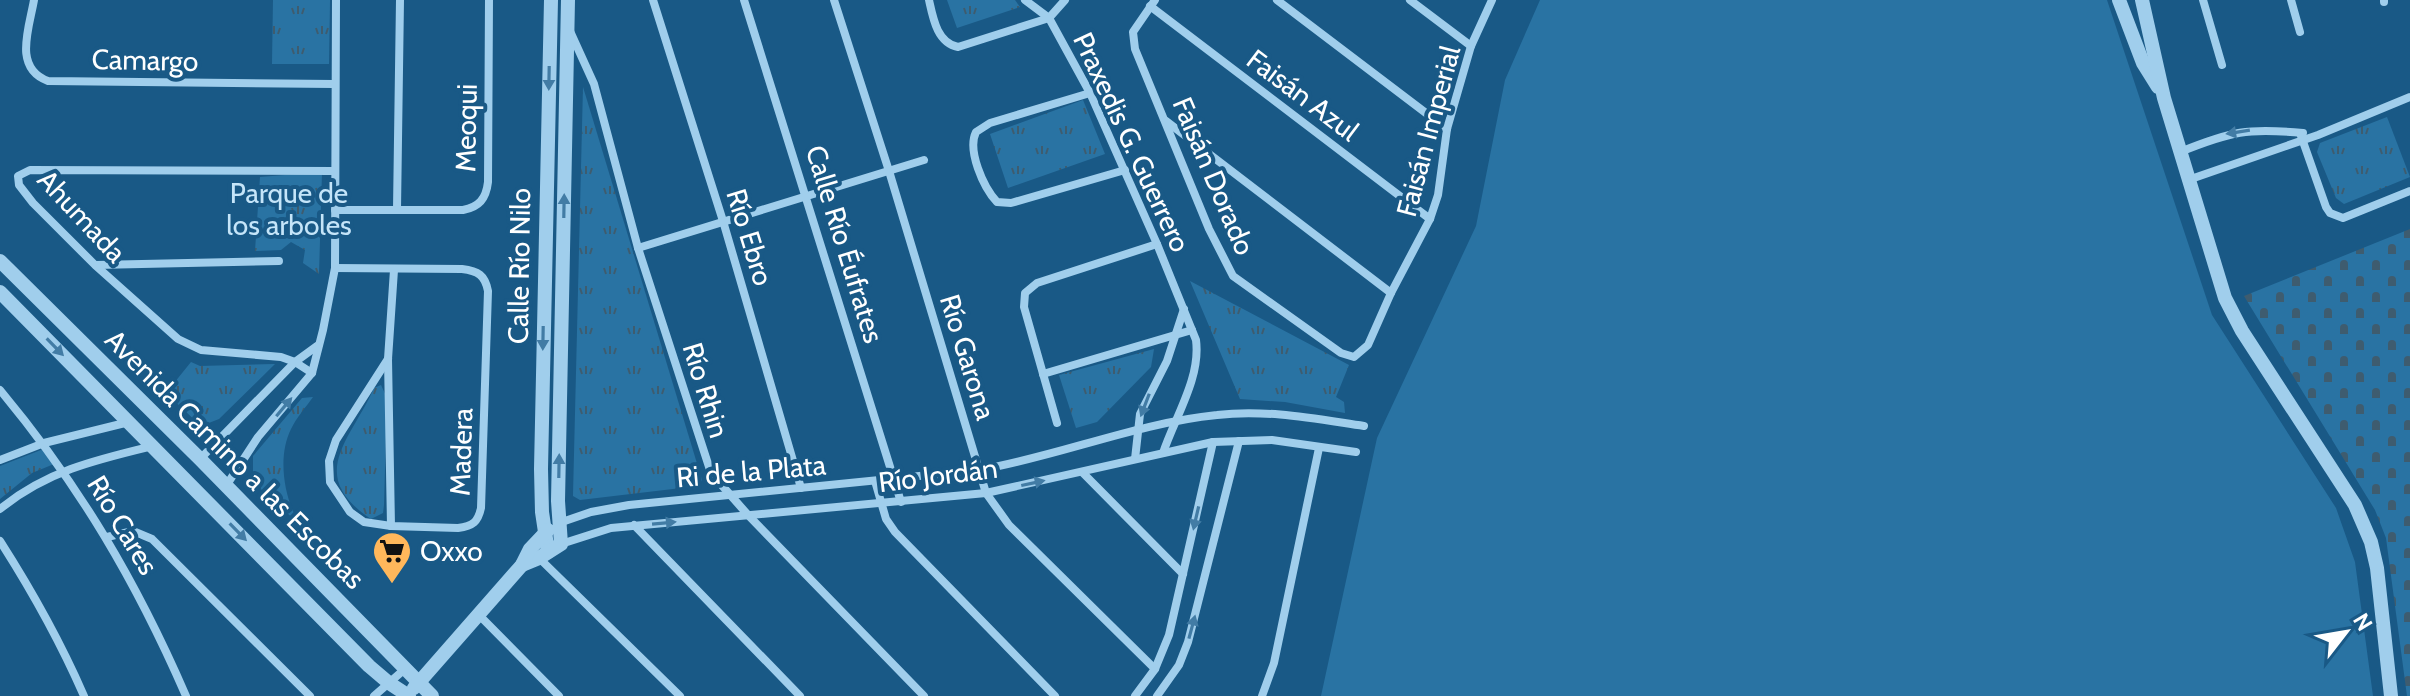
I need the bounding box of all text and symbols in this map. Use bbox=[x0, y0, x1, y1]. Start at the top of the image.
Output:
street label: Praxedis G. Guerrero bbox=[1066, 27, 1198, 257]
street label: Faisán Imperial bbox=[1389, 41, 1467, 220]
street label: Camargo bbox=[91, 42, 199, 78]
street label: Faisán Azul bbox=[1240, 42, 1366, 148]
one-way arrow bbox=[543, 66, 556, 91]
street label: Meoqui bbox=[448, 84, 484, 172]
street label: Faisán Dorado bbox=[1166, 92, 1262, 260]
one-way arrow bbox=[2226, 126, 2251, 139]
street label: Calle Río Éufrates bbox=[799, 141, 891, 347]
street label: Ahumada bbox=[31, 163, 134, 270]
park label: Parque de los arboles bbox=[226, 176, 352, 242]
street label: Río Ebro bbox=[719, 185, 781, 289]
street label: Calle Río Nilo bbox=[501, 188, 537, 344]
one-way arrow bbox=[557, 193, 570, 218]
street label: Río Garona bbox=[933, 290, 1003, 424]
street label: Avenida Camino a las Escobas bbox=[98, 322, 372, 596]
one-way arrow bbox=[537, 326, 550, 351]
one-way arrow bbox=[45, 337, 64, 356]
street label: Río Rhin bbox=[675, 338, 737, 442]
one-way arrow bbox=[1138, 393, 1151, 417]
one-way arrow bbox=[275, 397, 292, 417]
street label: Madera bbox=[442, 407, 480, 497]
street label: Ri de la Plata bbox=[675, 447, 828, 494]
street label: Río Jordán bbox=[877, 451, 999, 499]
one-way arrow bbox=[552, 453, 565, 478]
street label: Río Cares bbox=[80, 469, 166, 581]
one-way arrow bbox=[1021, 476, 1046, 489]
one-way arrow bbox=[1189, 506, 1202, 531]
one-way arrow bbox=[652, 516, 677, 529]
one-way arrow bbox=[228, 522, 247, 541]
supermarket icon: Oxxo bbox=[371, 530, 413, 585]
place label: Oxxo bbox=[420, 534, 483, 568]
north arrow bbox=[2306, 592, 2386, 672]
text: N bbox=[2347, 608, 2378, 636]
one-way arrow bbox=[1186, 615, 1199, 639]

